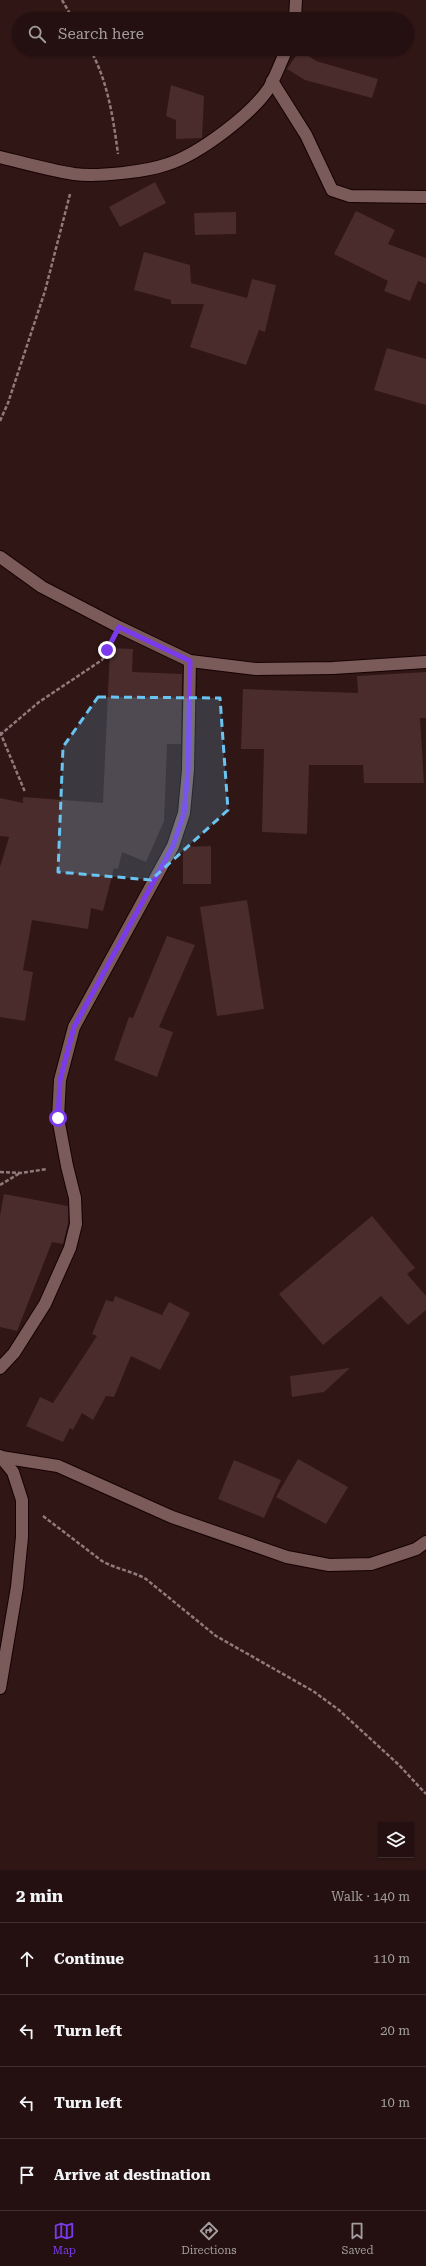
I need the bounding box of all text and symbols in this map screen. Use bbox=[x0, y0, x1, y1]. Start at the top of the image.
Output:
search box bbox=[12, 12, 414, 56]
icon: search bbox=[26, 23, 48, 45]
text: Search here bbox=[58, 25, 144, 43]
route end bbox=[98, 641, 116, 659]
route start bbox=[49, 1109, 67, 1127]
map controls bbox=[378, 1822, 414, 1858]
button: layers bbox=[378, 1822, 414, 1858]
text: 2 min bbox=[16, 1886, 63, 1906]
text: Walk · 140 m bbox=[331, 1889, 410, 1904]
icon: ahead bbox=[16, 1948, 38, 1970]
text: Continue bbox=[54, 1950, 124, 1968]
text: 110 m bbox=[373, 1951, 410, 1966]
icon: left bbox=[16, 2020, 38, 2042]
text: Turn left bbox=[54, 2022, 122, 2040]
text: 20 m bbox=[380, 2023, 410, 2038]
icon: left bbox=[16, 2092, 38, 2114]
text: Turn left bbox=[54, 2094, 122, 2112]
text: 10 m bbox=[380, 2095, 410, 2110]
icon: arrive bbox=[16, 2164, 38, 2186]
text: Arrive at destination bbox=[54, 2166, 210, 2184]
tab: Map bbox=[53, 2220, 76, 2257]
tab: Directions bbox=[181, 2220, 236, 2257]
tab: Saved bbox=[342, 2220, 373, 2257]

